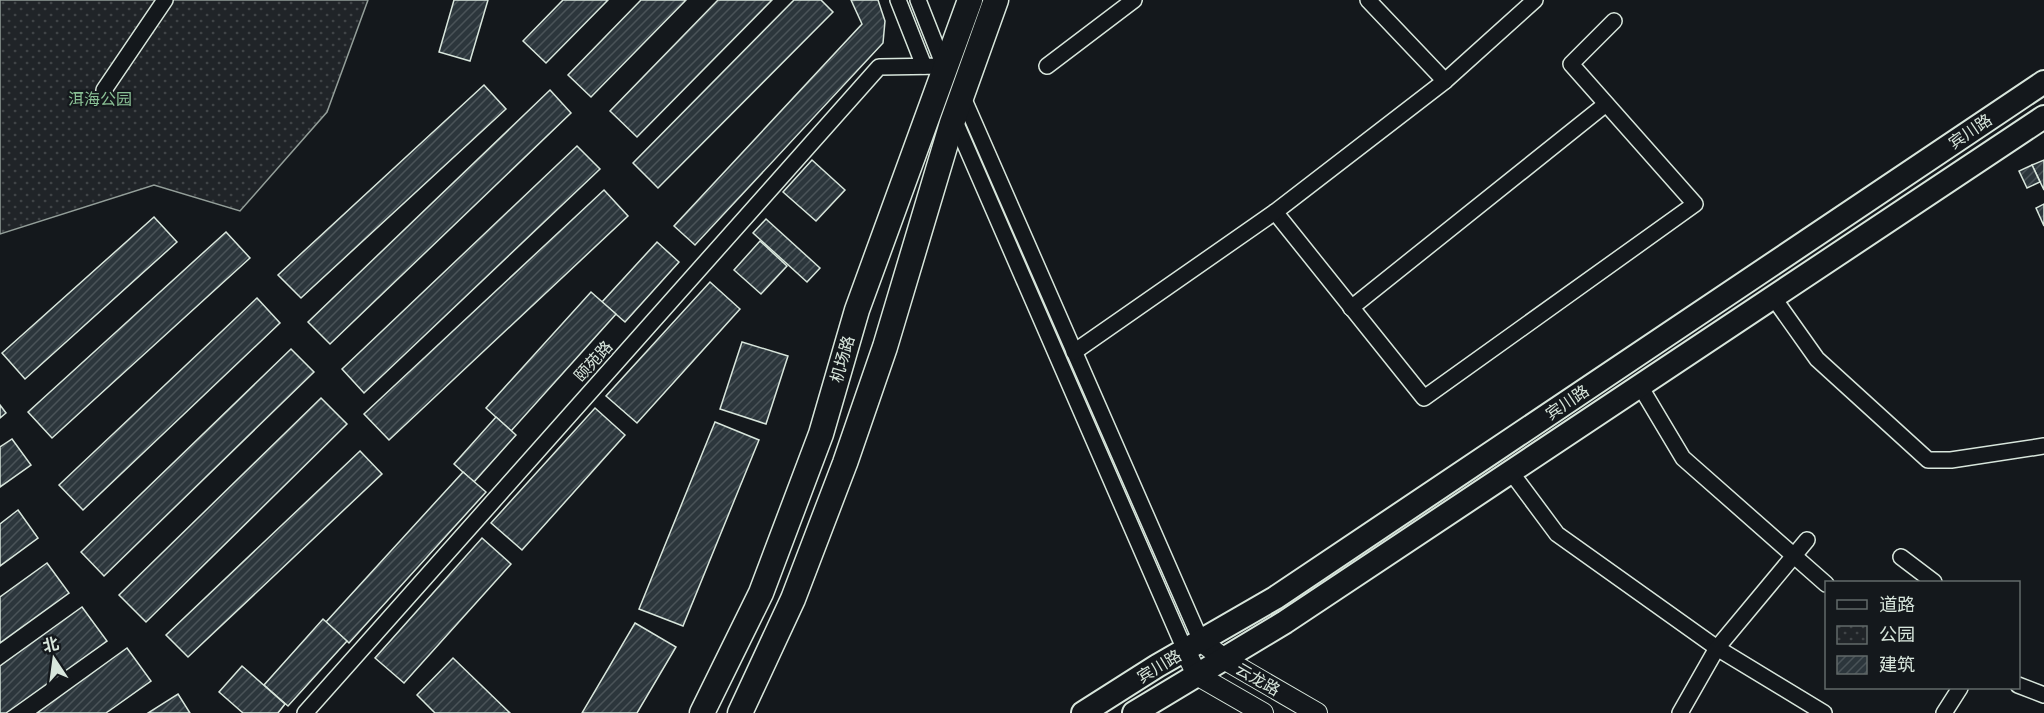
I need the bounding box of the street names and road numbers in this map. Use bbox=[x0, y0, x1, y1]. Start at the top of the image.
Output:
street label: 宾川路 bbox=[1945, 109, 1995, 153]
street label: 机场路 bbox=[826, 333, 858, 385]
street label: 颐苑路 bbox=[570, 336, 616, 386]
street label: 宾川路 bbox=[1542, 380, 1592, 424]
street label: 宾川路 bbox=[1133, 645, 1185, 687]
street label: 云龙路 bbox=[1232, 658, 1284, 700]

